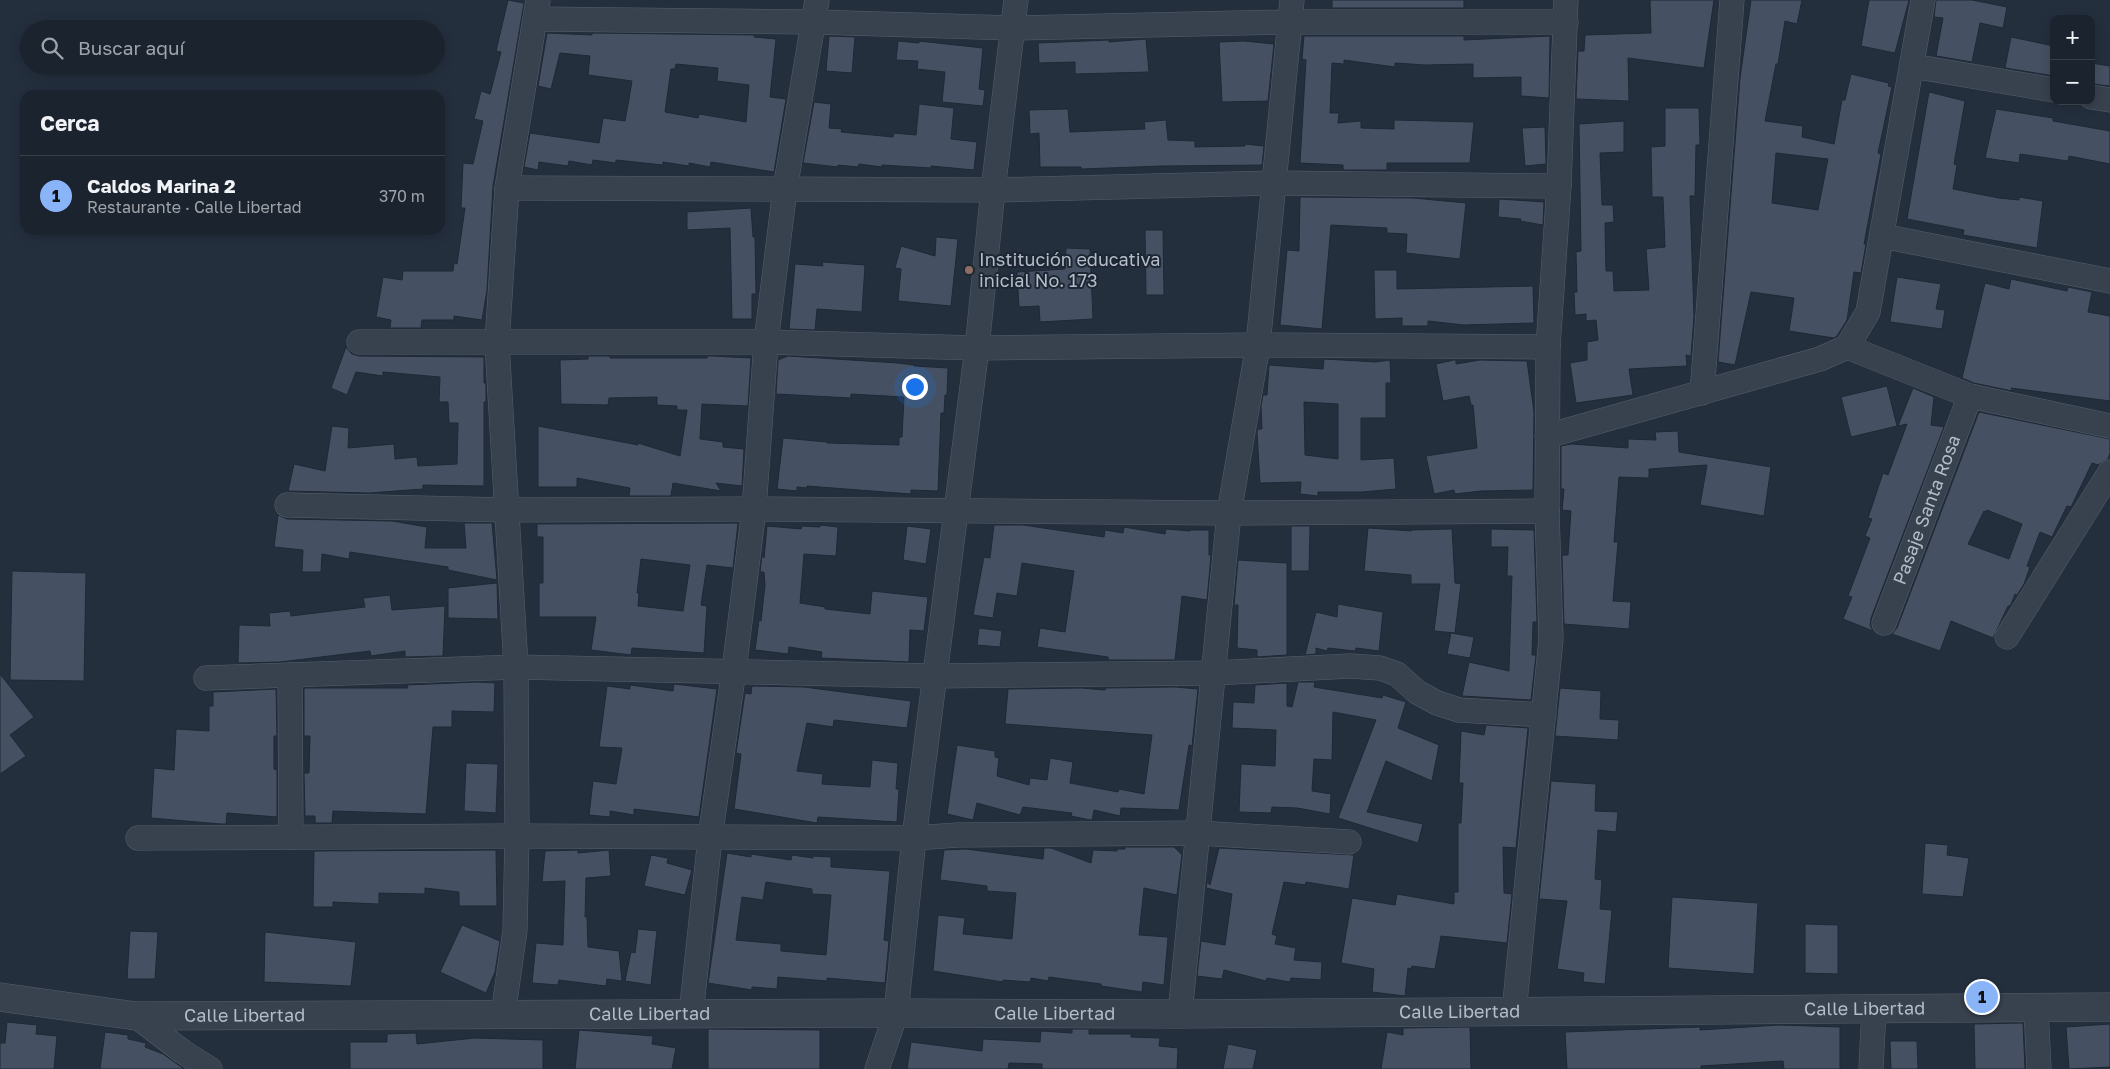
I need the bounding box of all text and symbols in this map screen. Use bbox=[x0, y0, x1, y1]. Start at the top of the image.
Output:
map controls bbox=[2050, 15, 2095, 105]
button: + bbox=[2050, 15, 2095, 60]
search box bbox=[20, 20, 445, 75]
icon: search bbox=[38, 34, 66, 62]
text: Buscar aquí bbox=[78, 36, 185, 59]
button: − bbox=[2050, 60, 2095, 105]
text: Cerca bbox=[40, 110, 99, 136]
text: Caldos Marina 2 bbox=[87, 174, 236, 197]
text: 1 bbox=[52, 186, 60, 206]
text: 370 m bbox=[379, 186, 425, 206]
text: Restaurante · Calle Libertad bbox=[87, 197, 302, 217]
place label: Institución educativa inicial No. 173 bbox=[979, 248, 1160, 291]
marker: Institución educativa inicial No. 173 bbox=[963, 264, 975, 276]
your location bbox=[902, 374, 928, 400]
street label: Pasaje Santa Rosa bbox=[1888, 432, 1964, 587]
pin: 1 bbox=[1966, 978, 1998, 1016]
street label: Calle Libertad bbox=[1804, 996, 1925, 1019]
street label: Calle Libertad bbox=[1399, 999, 1520, 1022]
street label: Calle Libertad bbox=[994, 1001, 1115, 1024]
street label: Calle Libertad bbox=[589, 1002, 710, 1024]
street label: Calle Libertad bbox=[184, 1003, 305, 1026]

